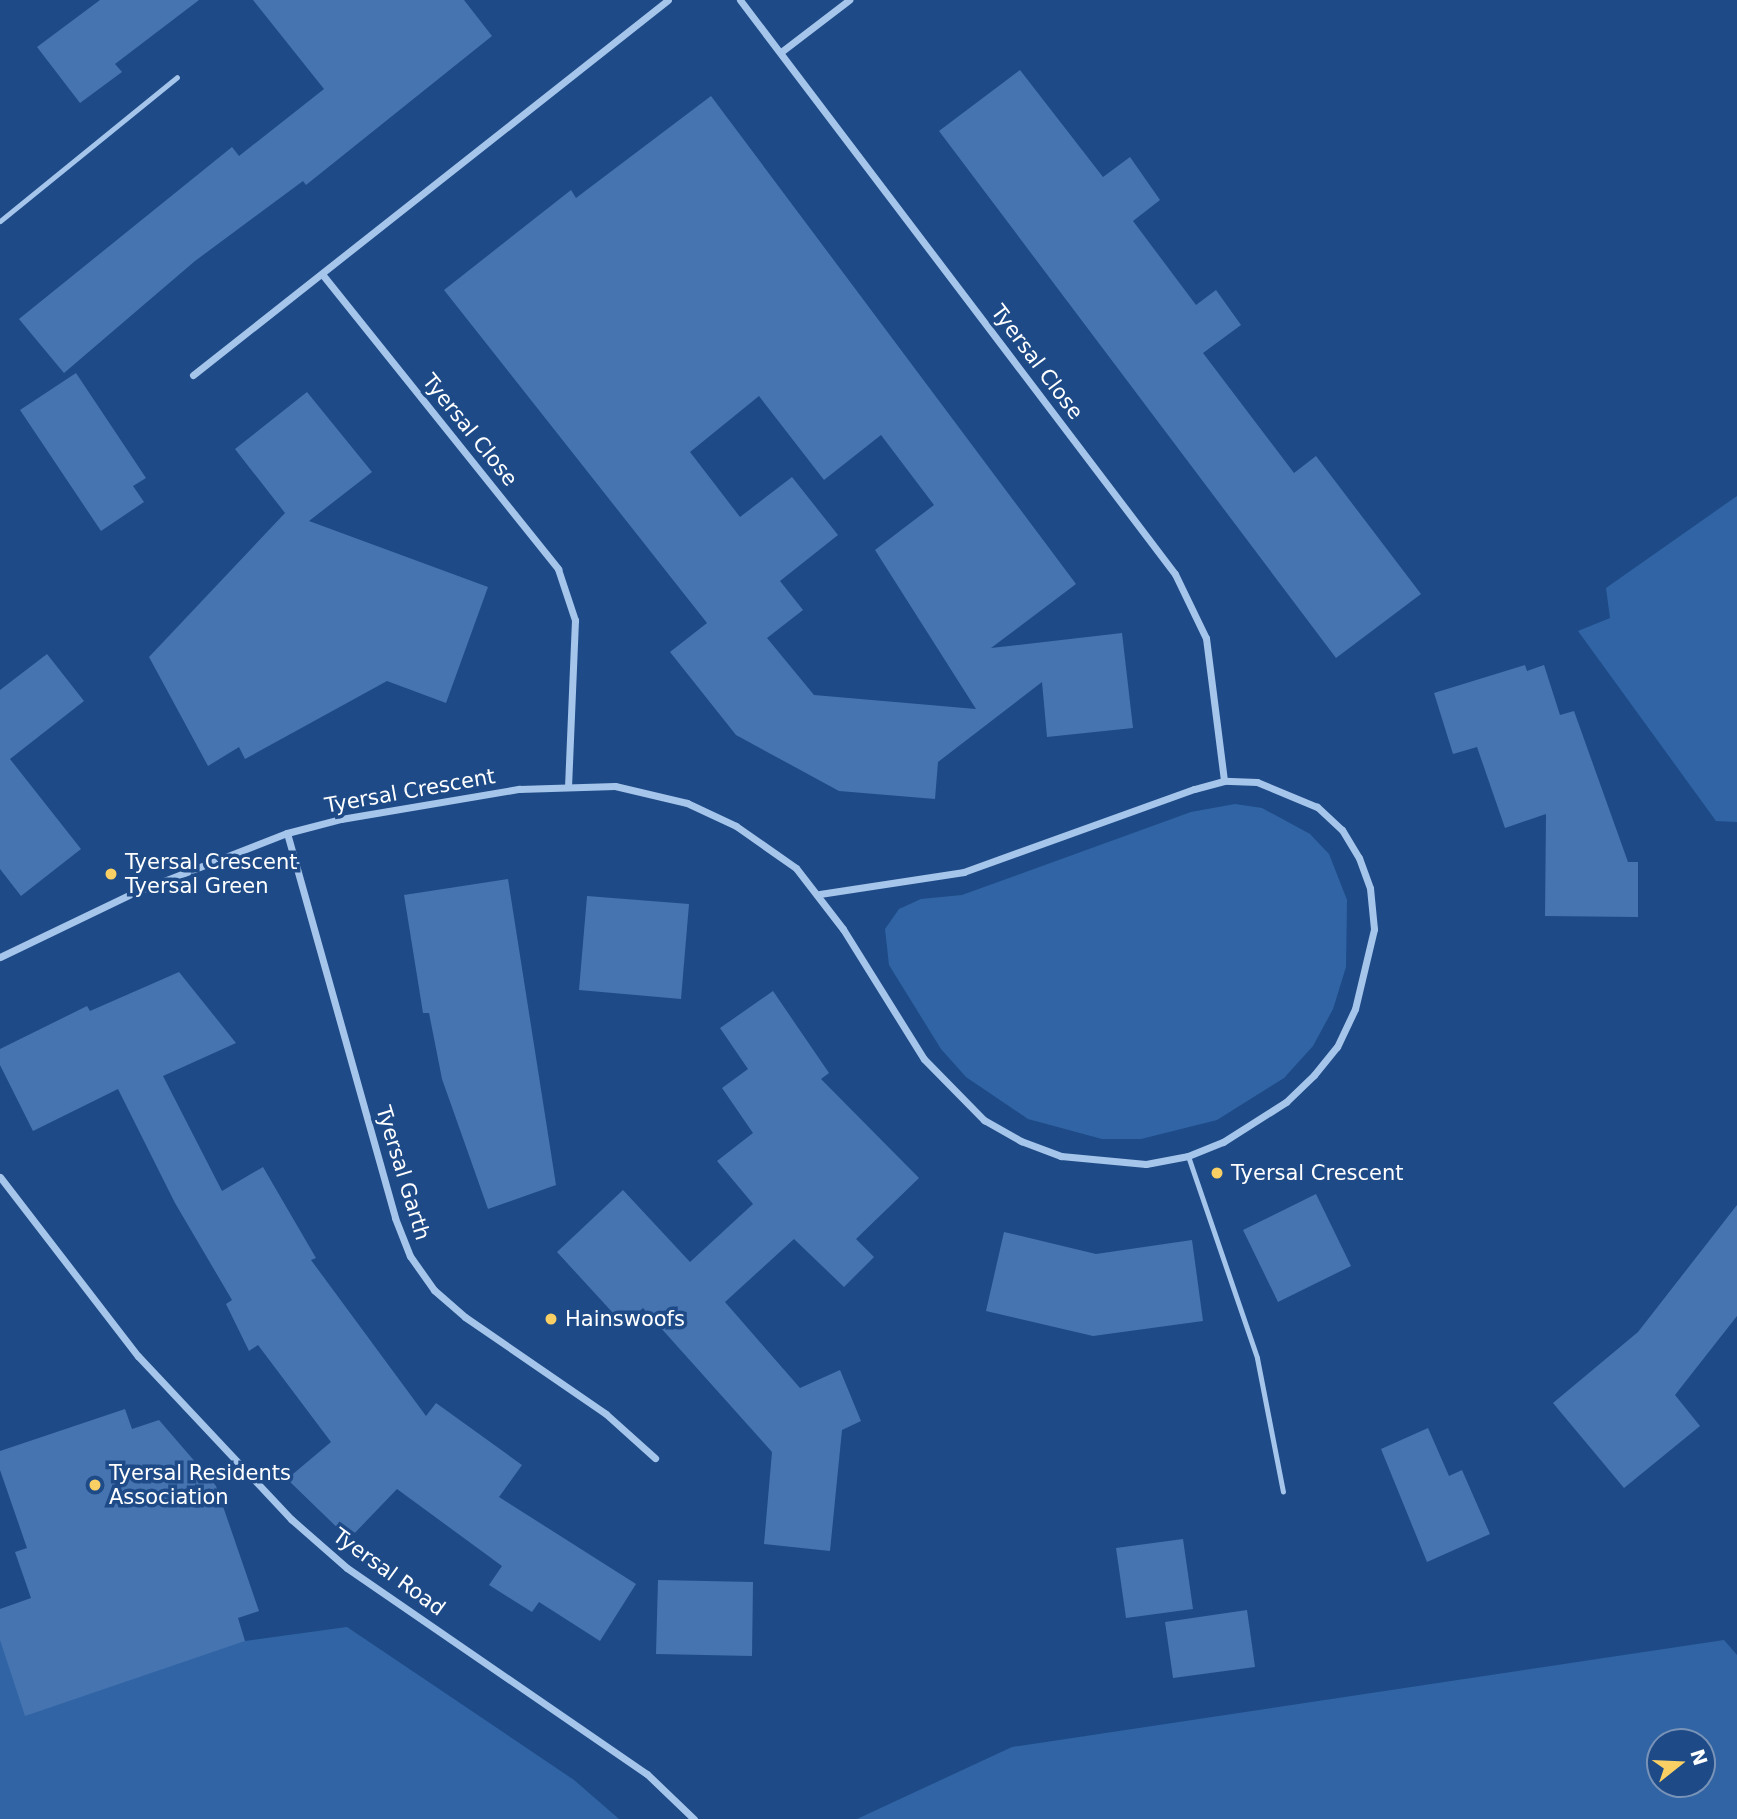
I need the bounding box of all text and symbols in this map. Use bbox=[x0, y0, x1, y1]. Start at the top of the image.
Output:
street label: Tyersal Close bbox=[986, 300, 1088, 424]
street label: Tyersal Close bbox=[417, 369, 523, 491]
street label: Tyersal Crescent bbox=[323, 764, 497, 818]
place label: Tyersal Crescent Tyersal Green bbox=[125, 849, 298, 899]
marker: Tyersal Crescent Tyersal Green bbox=[103, 866, 119, 882]
street label: Tyersal Garth bbox=[371, 1103, 435, 1243]
place label: Tyersal Crescent bbox=[1231, 1160, 1404, 1186]
marker: Tyersal Crescent bbox=[1209, 1165, 1225, 1181]
place label: Hainswoofs bbox=[565, 1306, 685, 1332]
marker: Hainswoofs bbox=[543, 1311, 559, 1327]
place label: Tyersal Residents Association bbox=[109, 1460, 291, 1510]
marker: Tyersal Residents Association bbox=[87, 1477, 103, 1493]
street label: Tyersal Road bbox=[328, 1523, 450, 1621]
north arrow bbox=[1646, 1728, 1716, 1798]
text: N bbox=[1686, 1746, 1712, 1768]

